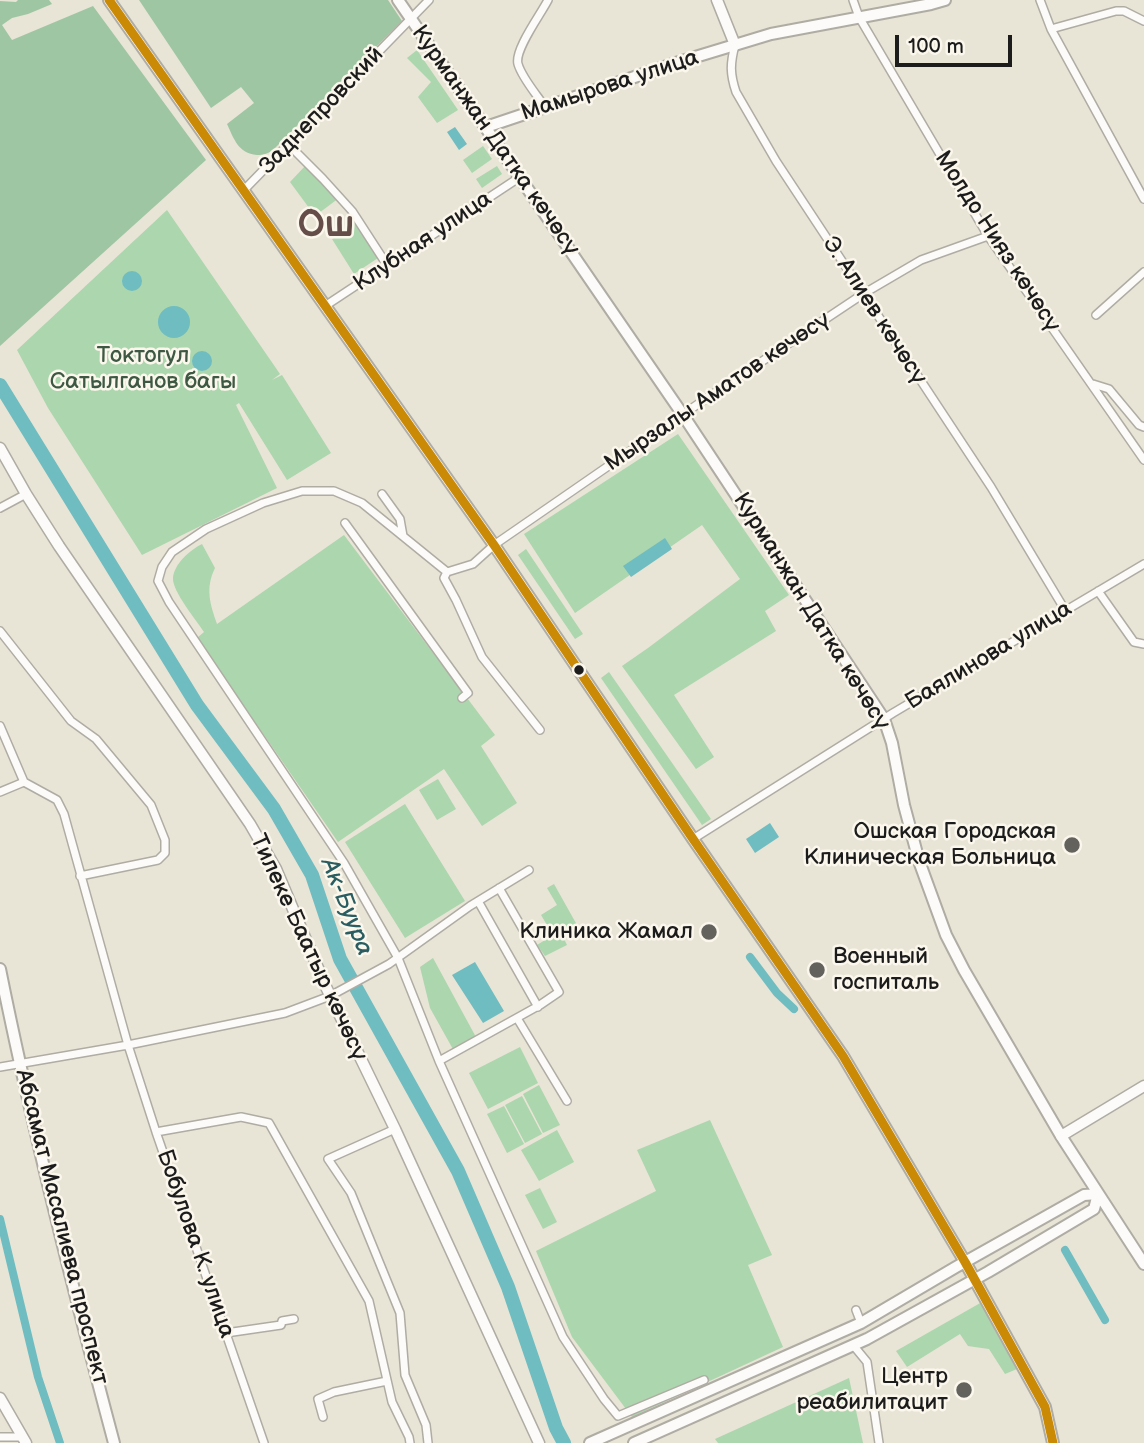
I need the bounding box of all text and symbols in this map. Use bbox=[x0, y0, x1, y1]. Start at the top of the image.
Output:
street label: Курманжан Датка көчөсү bbox=[405, 20, 585, 262]
scale bar bbox=[899, 21, 1016, 65]
text: 100 m bbox=[908, 34, 964, 59]
street label: Заднепровский bbox=[254, 41, 390, 181]
street label: Мамырова улица bbox=[518, 44, 702, 128]
street label: Молдо Нияз көчөсү bbox=[928, 146, 1066, 338]
street label: Клубная улица bbox=[349, 186, 497, 298]
district label: Ош bbox=[298, 205, 354, 249]
street label: Э. Алиев көчөсү bbox=[816, 232, 932, 390]
street label: Мырзалы Аматов көчөсү bbox=[600, 306, 836, 478]
park label: Токтогул Сатылганов багы bbox=[50, 342, 236, 396]
street label: Курманжан Датка көчөсү bbox=[726, 488, 896, 736]
street label: Баялинова улица bbox=[901, 596, 1077, 716]
unlabelled marker bbox=[572, 663, 586, 677]
place label: Ошская Городская Клиническая Больница bbox=[804, 818, 1056, 872]
street label: Тилеке Баатыр көчөсү bbox=[243, 830, 373, 1066]
marker: Ошская Городская Клиническая Больница bbox=[1062, 835, 1082, 855]
water label: Ак-Буура bbox=[313, 854, 379, 960]
place label: Клиника Жамал bbox=[519, 918, 693, 946]
marker: Клиника Жамал bbox=[699, 922, 719, 942]
place label: Военный госпиталь bbox=[833, 943, 939, 997]
marker: Военный госпиталь bbox=[807, 960, 827, 980]
street label: Абсамат Масалиева проспект bbox=[8, 1066, 114, 1388]
street label: Бобулова К. улица bbox=[150, 1146, 240, 1342]
place label: Центр реабилитацит bbox=[796, 1363, 948, 1417]
marker: Центр реабилитацит bbox=[954, 1380, 974, 1400]

